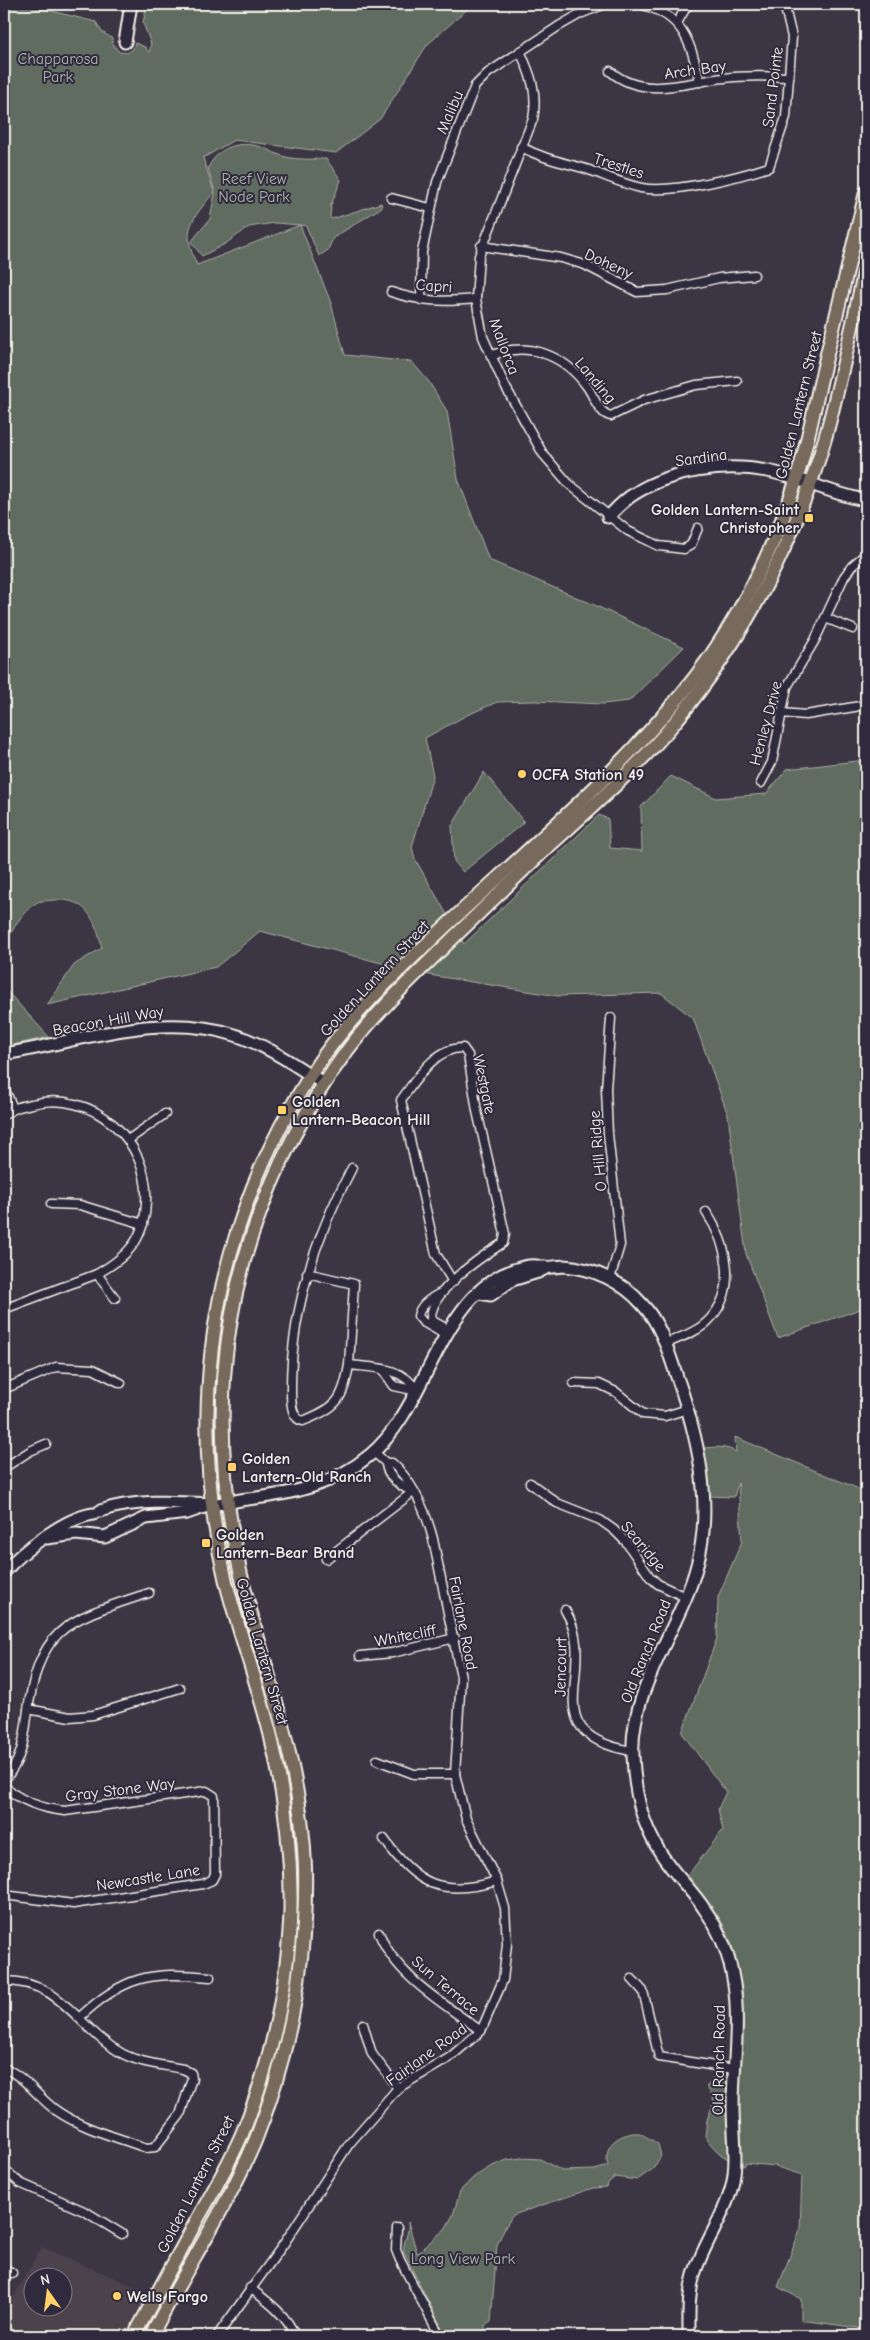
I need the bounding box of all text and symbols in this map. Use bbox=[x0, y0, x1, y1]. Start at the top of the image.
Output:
street label: Sand Pointe bbox=[759, 46, 787, 128]
park label: Chapparosa Park bbox=[17, 50, 99, 86]
street label: Arch Bay bbox=[663, 57, 728, 83]
street label: Malibu bbox=[433, 88, 467, 137]
street label: Trestles bbox=[591, 149, 646, 183]
park label: Reef View Node Park bbox=[218, 170, 290, 206]
street label: Doheny bbox=[582, 245, 636, 283]
street label: Capri bbox=[415, 276, 453, 296]
street label: Mallorca bbox=[485, 316, 523, 377]
street label: Golden Lantern Street bbox=[772, 329, 826, 481]
street label: Landing bbox=[571, 354, 620, 407]
street label: Sardina bbox=[674, 445, 728, 471]
place label: Golden Lantern-Saint Christopher bbox=[651, 501, 800, 537]
marker: Golden Lantern-Saint Christopher bbox=[803, 512, 815, 524]
street label: Henley Drive bbox=[746, 679, 786, 768]
place label: OCFA Station 49 bbox=[532, 766, 644, 784]
marker: OCFA Station 49 bbox=[516, 768, 528, 780]
street label: Golden Lantern Street bbox=[316, 917, 433, 1040]
street label: Beacon Hill Way bbox=[51, 1002, 166, 1040]
street label: Westgate bbox=[469, 1053, 499, 1116]
place label: Golden Lantern-Beacon Hill bbox=[292, 1093, 430, 1129]
marker: Golden Lantern-Beacon Hill bbox=[276, 1104, 288, 1116]
street label: O Hill Ridge bbox=[585, 1110, 611, 1192]
place label: Golden Lantern-Old Ranch bbox=[242, 1450, 372, 1486]
marker: Golden Lantern-Old Ranch bbox=[226, 1461, 238, 1473]
street label: Searidge bbox=[617, 1518, 669, 1575]
place label: Golden Lantern-Bear Brand bbox=[216, 1526, 354, 1562]
marker: Golden Lantern-Bear Brand bbox=[200, 1537, 212, 1549]
street label: Fairlane Road bbox=[445, 1575, 481, 1672]
street label: Golden Lantern Street bbox=[232, 1576, 292, 1727]
street label: Old Ranch Road bbox=[617, 1597, 675, 1706]
street label: Whitecliff bbox=[373, 1621, 439, 1651]
street label: Jencourt bbox=[551, 1637, 571, 1697]
street label: Gray Stone Way bbox=[64, 1774, 177, 1806]
street label: Newcastle Lane bbox=[95, 1861, 201, 1895]
street label: Sun Terrace bbox=[408, 1952, 483, 2019]
street label: Old Ranch Road bbox=[709, 2005, 729, 2115]
street label: Fairlane Road bbox=[383, 2020, 470, 2090]
street label: Golden Lantern Street bbox=[153, 2112, 239, 2256]
park label: Long View Park bbox=[411, 2250, 516, 2268]
north arrow bbox=[22, 2268, 72, 2318]
text: N bbox=[38, 2271, 51, 2289]
place label: Wells Fargo bbox=[127, 2288, 208, 2306]
marker: Wells Fargo bbox=[111, 2290, 123, 2302]

